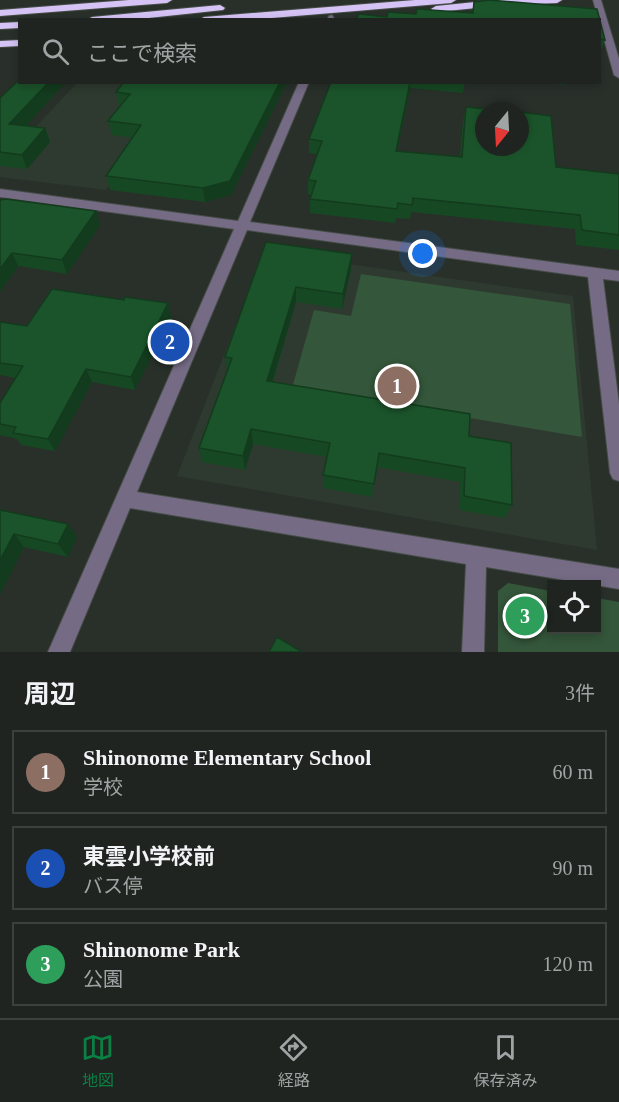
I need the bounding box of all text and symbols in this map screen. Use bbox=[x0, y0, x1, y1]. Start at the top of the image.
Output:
search box bbox=[18, 18, 601, 84]
icon: search bbox=[39, 35, 72, 68]
text: ここで検索 bbox=[87, 41, 197, 66]
north arrow bbox=[475, 102, 529, 156]
your location bbox=[408, 239, 437, 268]
pin: 2 bbox=[150, 320, 190, 364]
pin: 1 bbox=[378, 364, 416, 408]
map controls bbox=[547, 580, 601, 634]
button: locate bbox=[547, 580, 601, 634]
pin: 3 bbox=[506, 594, 544, 638]
text: 周辺 bbox=[24, 680, 76, 709]
text: 3件 bbox=[565, 682, 595, 704]
text: Shinonome Elementary School bbox=[83, 745, 371, 770]
text: 1 bbox=[41, 761, 51, 783]
text: 60 m bbox=[552, 761, 593, 783]
text: 学校 bbox=[83, 776, 123, 798]
text: 東雲小学校前 bbox=[83, 844, 215, 869]
text: 2 bbox=[41, 857, 51, 879]
text: 90 m bbox=[552, 857, 593, 879]
text: バス停 bbox=[83, 875, 143, 897]
text: Shinonome Park bbox=[83, 937, 240, 962]
text: 3 bbox=[41, 953, 51, 975]
text: 120 m bbox=[542, 953, 593, 975]
text: 公園 bbox=[83, 968, 123, 990]
tab: 地図 bbox=[81, 1031, 114, 1091]
tab: 経路 bbox=[277, 1031, 310, 1091]
tab: 保存済み bbox=[473, 1031, 537, 1091]

